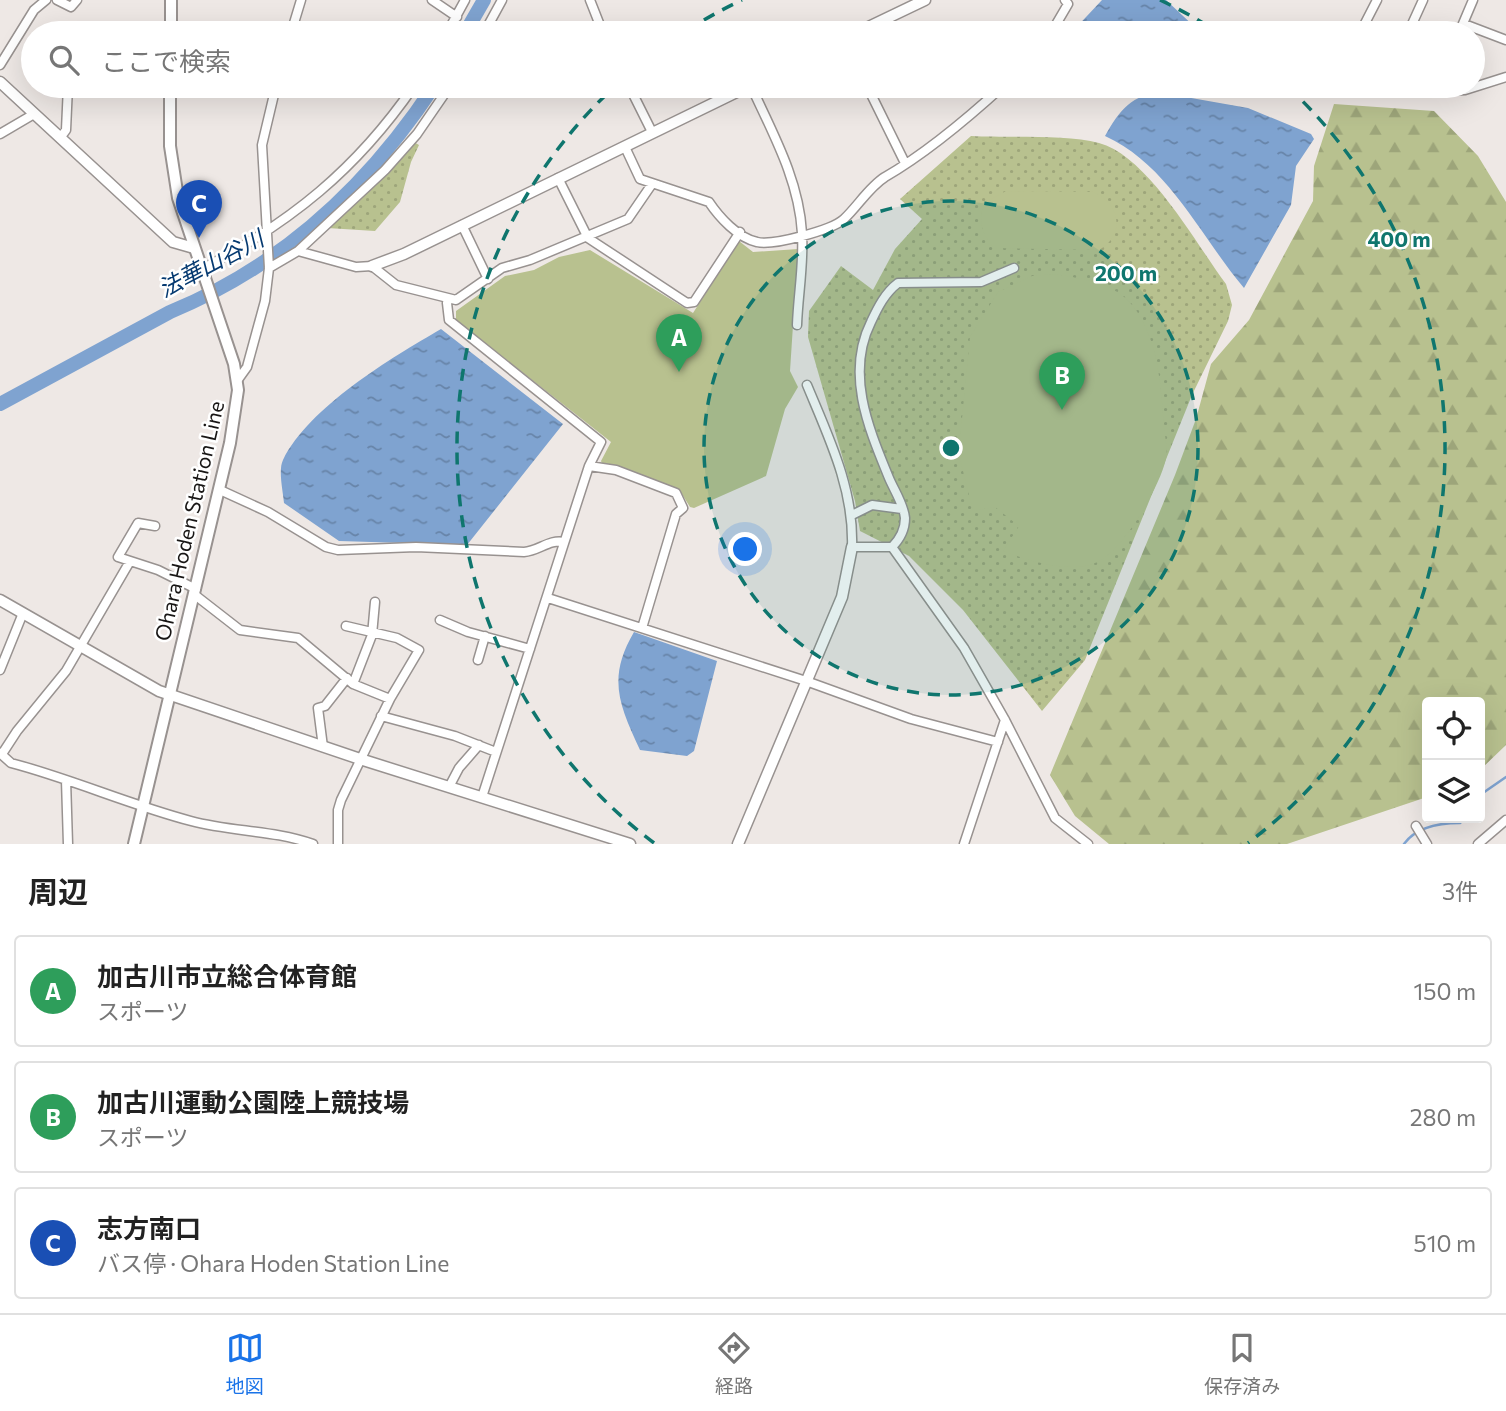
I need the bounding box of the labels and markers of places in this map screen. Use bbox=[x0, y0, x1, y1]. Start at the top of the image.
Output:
pin: C bbox=[176, 180, 222, 238]
pin: A bbox=[656, 314, 702, 372]
pin: B bbox=[1039, 352, 1085, 410]
centre of rings bbox=[939, 436, 963, 460]

